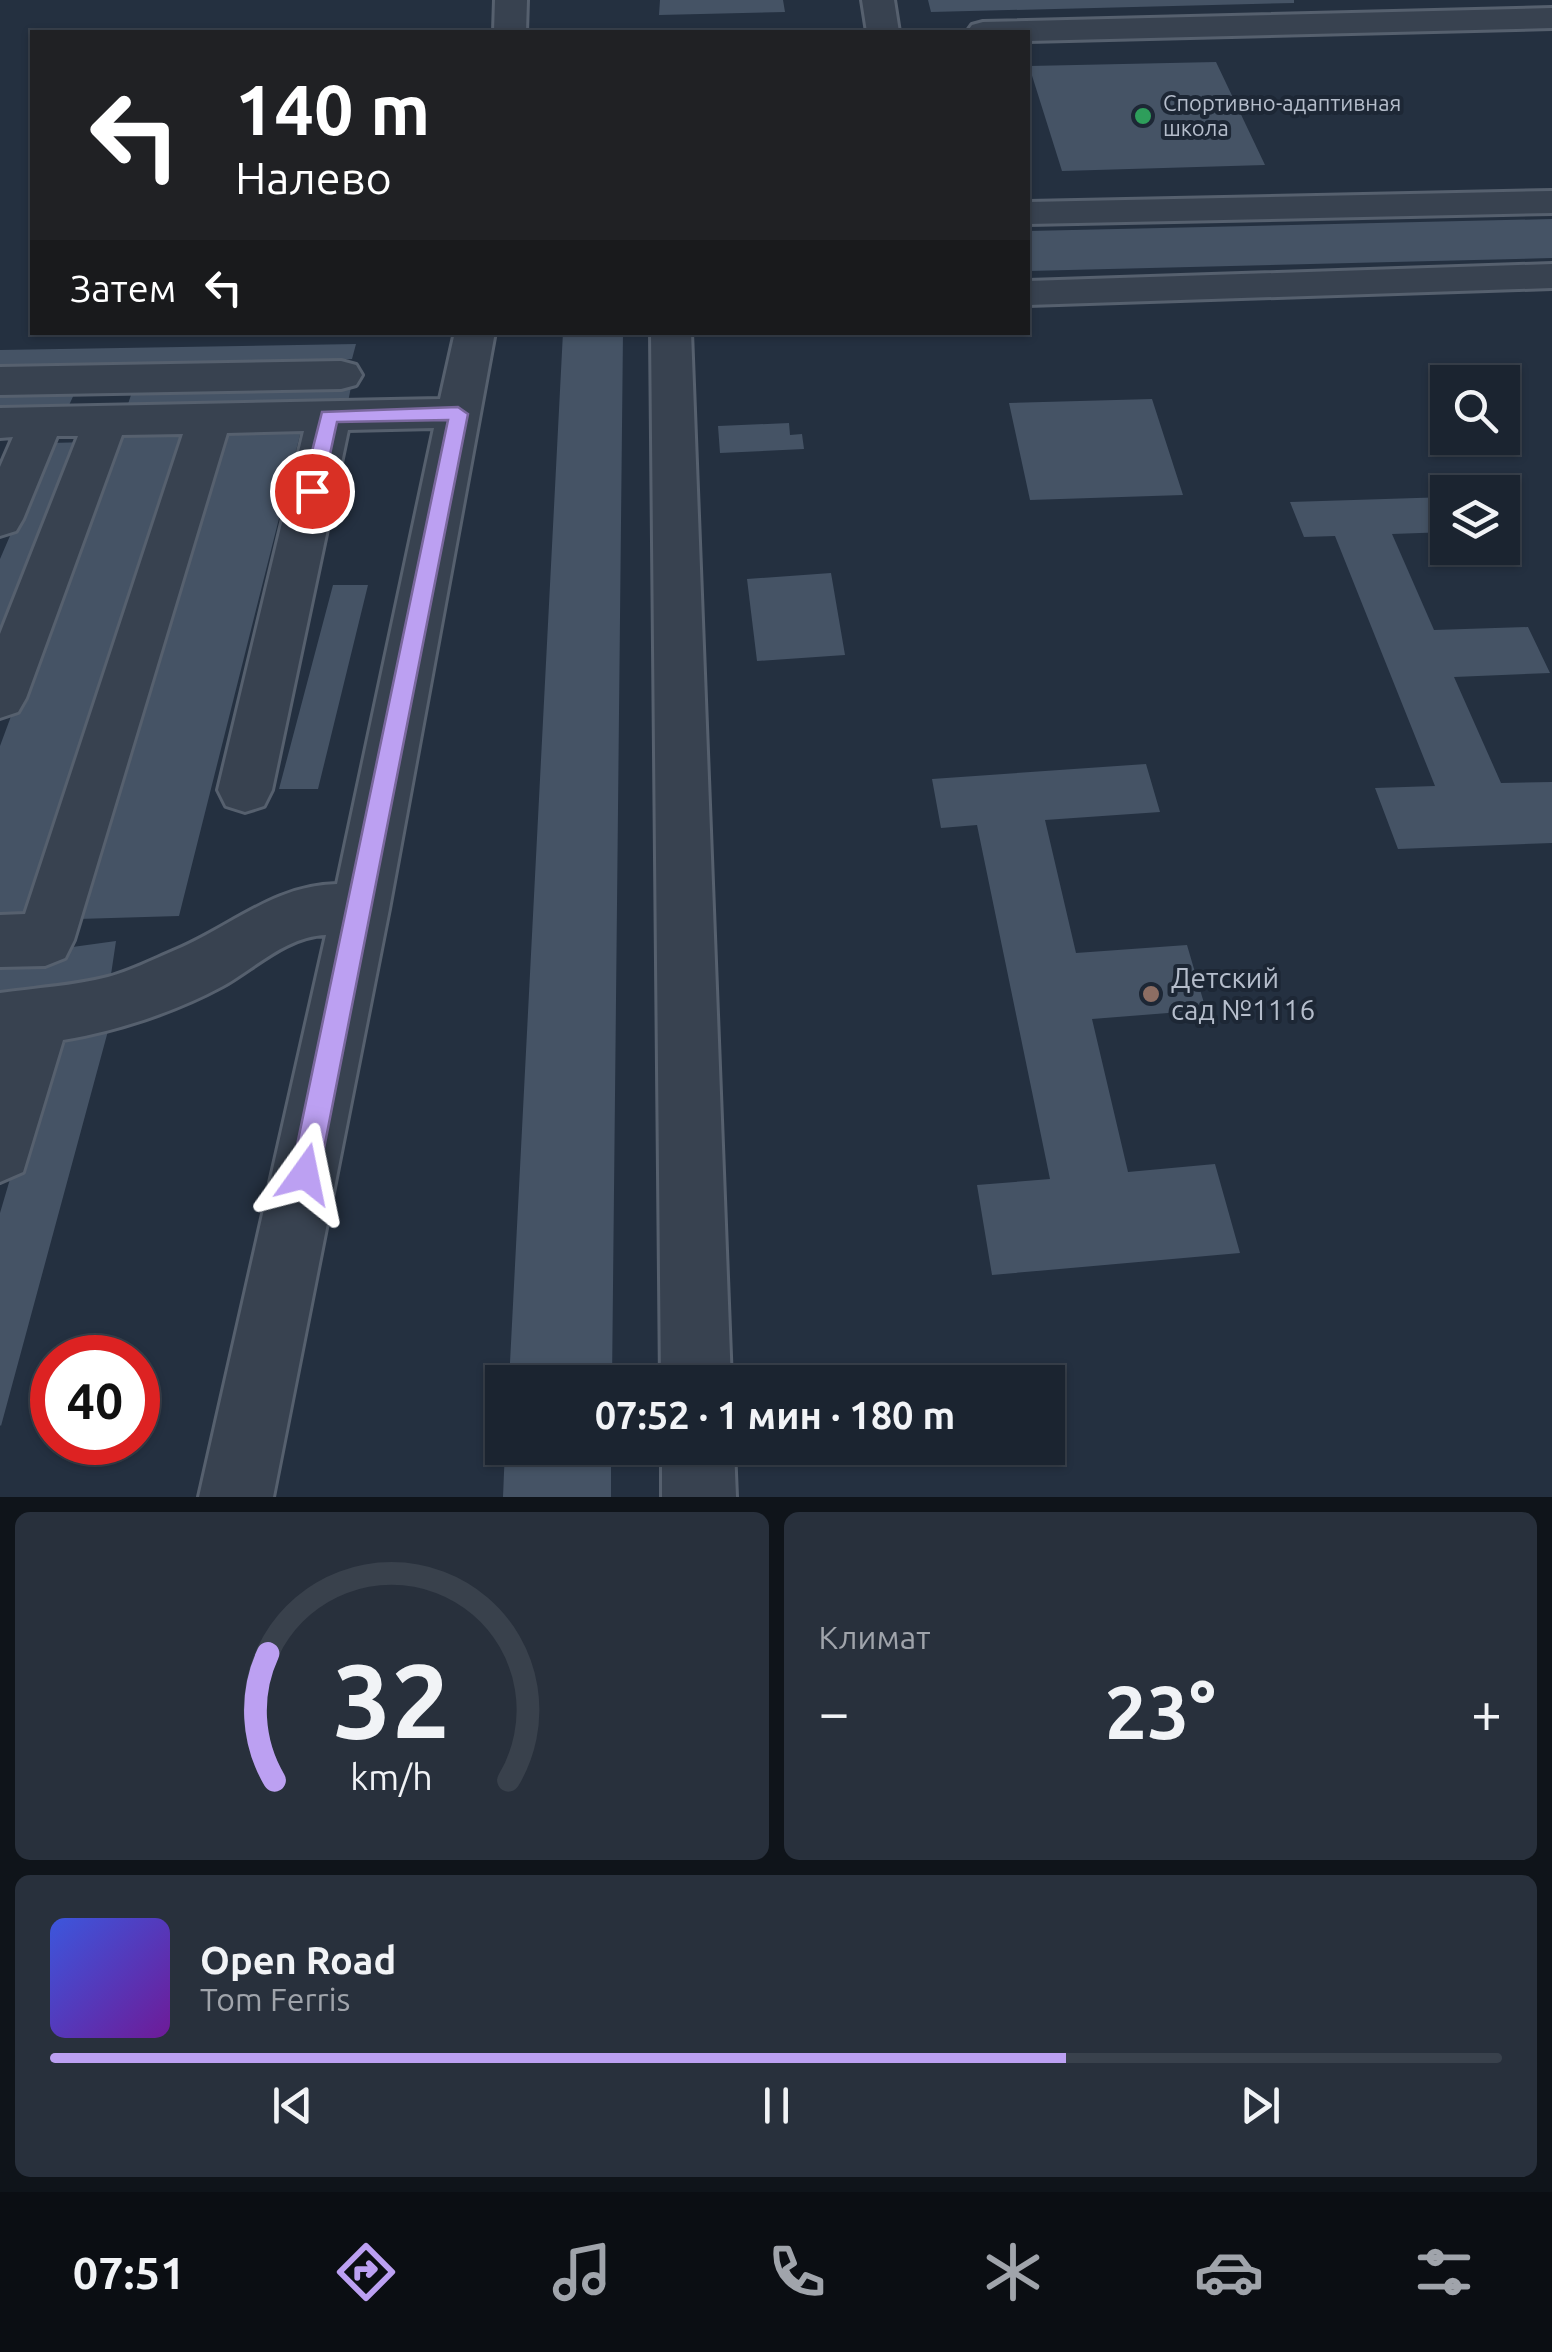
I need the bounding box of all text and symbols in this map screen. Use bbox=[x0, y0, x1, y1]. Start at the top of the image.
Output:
icon: left bbox=[70, 70, 200, 200]
text: 140 m bbox=[235, 70, 430, 148]
place label: Спортивно-адаптивная школа bbox=[1163, 90, 1401, 140]
marker: Спортивно-адаптивная школа bbox=[1132, 105, 1154, 127]
text: Налево bbox=[235, 152, 392, 203]
icon: left bbox=[196, 260, 251, 315]
text: Затем bbox=[70, 267, 176, 309]
map controls bbox=[1430, 365, 1520, 565]
button: search bbox=[1430, 365, 1520, 455]
pin bbox=[270, 449, 355, 534]
icon: arrive bbox=[285, 464, 340, 519]
button: layers bbox=[1430, 475, 1520, 565]
place label: Детский сад №1116 bbox=[1171, 962, 1315, 1025]
marker: Детский сад №1116 bbox=[1140, 983, 1162, 1005]
position arrow bbox=[253, 1122, 357, 1226]
speed limit sign: 40 bbox=[30, 1335, 160, 1465]
text: 07:52 · 1 мин · 180 m bbox=[595, 1394, 955, 1436]
text: Климат bbox=[819, 1619, 930, 1655]
text: 32 bbox=[333, 1641, 450, 1758]
text: 23° bbox=[1105, 1669, 1216, 1753]
text: − bbox=[819, 1681, 850, 1742]
text: + bbox=[1471, 1681, 1502, 1742]
text: km/h bbox=[350, 1757, 433, 1797]
text: Open Road bbox=[200, 1939, 396, 1981]
text: Tom Ferris bbox=[200, 1981, 350, 2017]
icon: previous bbox=[265, 2078, 320, 2133]
icon: pause bbox=[749, 2078, 804, 2133]
icon: next bbox=[1233, 2078, 1288, 2133]
icon: directions bbox=[331, 2237, 401, 2307]
icon: music bbox=[547, 2237, 617, 2307]
icon: phone bbox=[762, 2237, 832, 2307]
icon: climate bbox=[978, 2237, 1048, 2307]
icon: car bbox=[1194, 2237, 1264, 2307]
icon: filters bbox=[1409, 2237, 1479, 2307]
text: 07:51 bbox=[73, 2247, 185, 2298]

